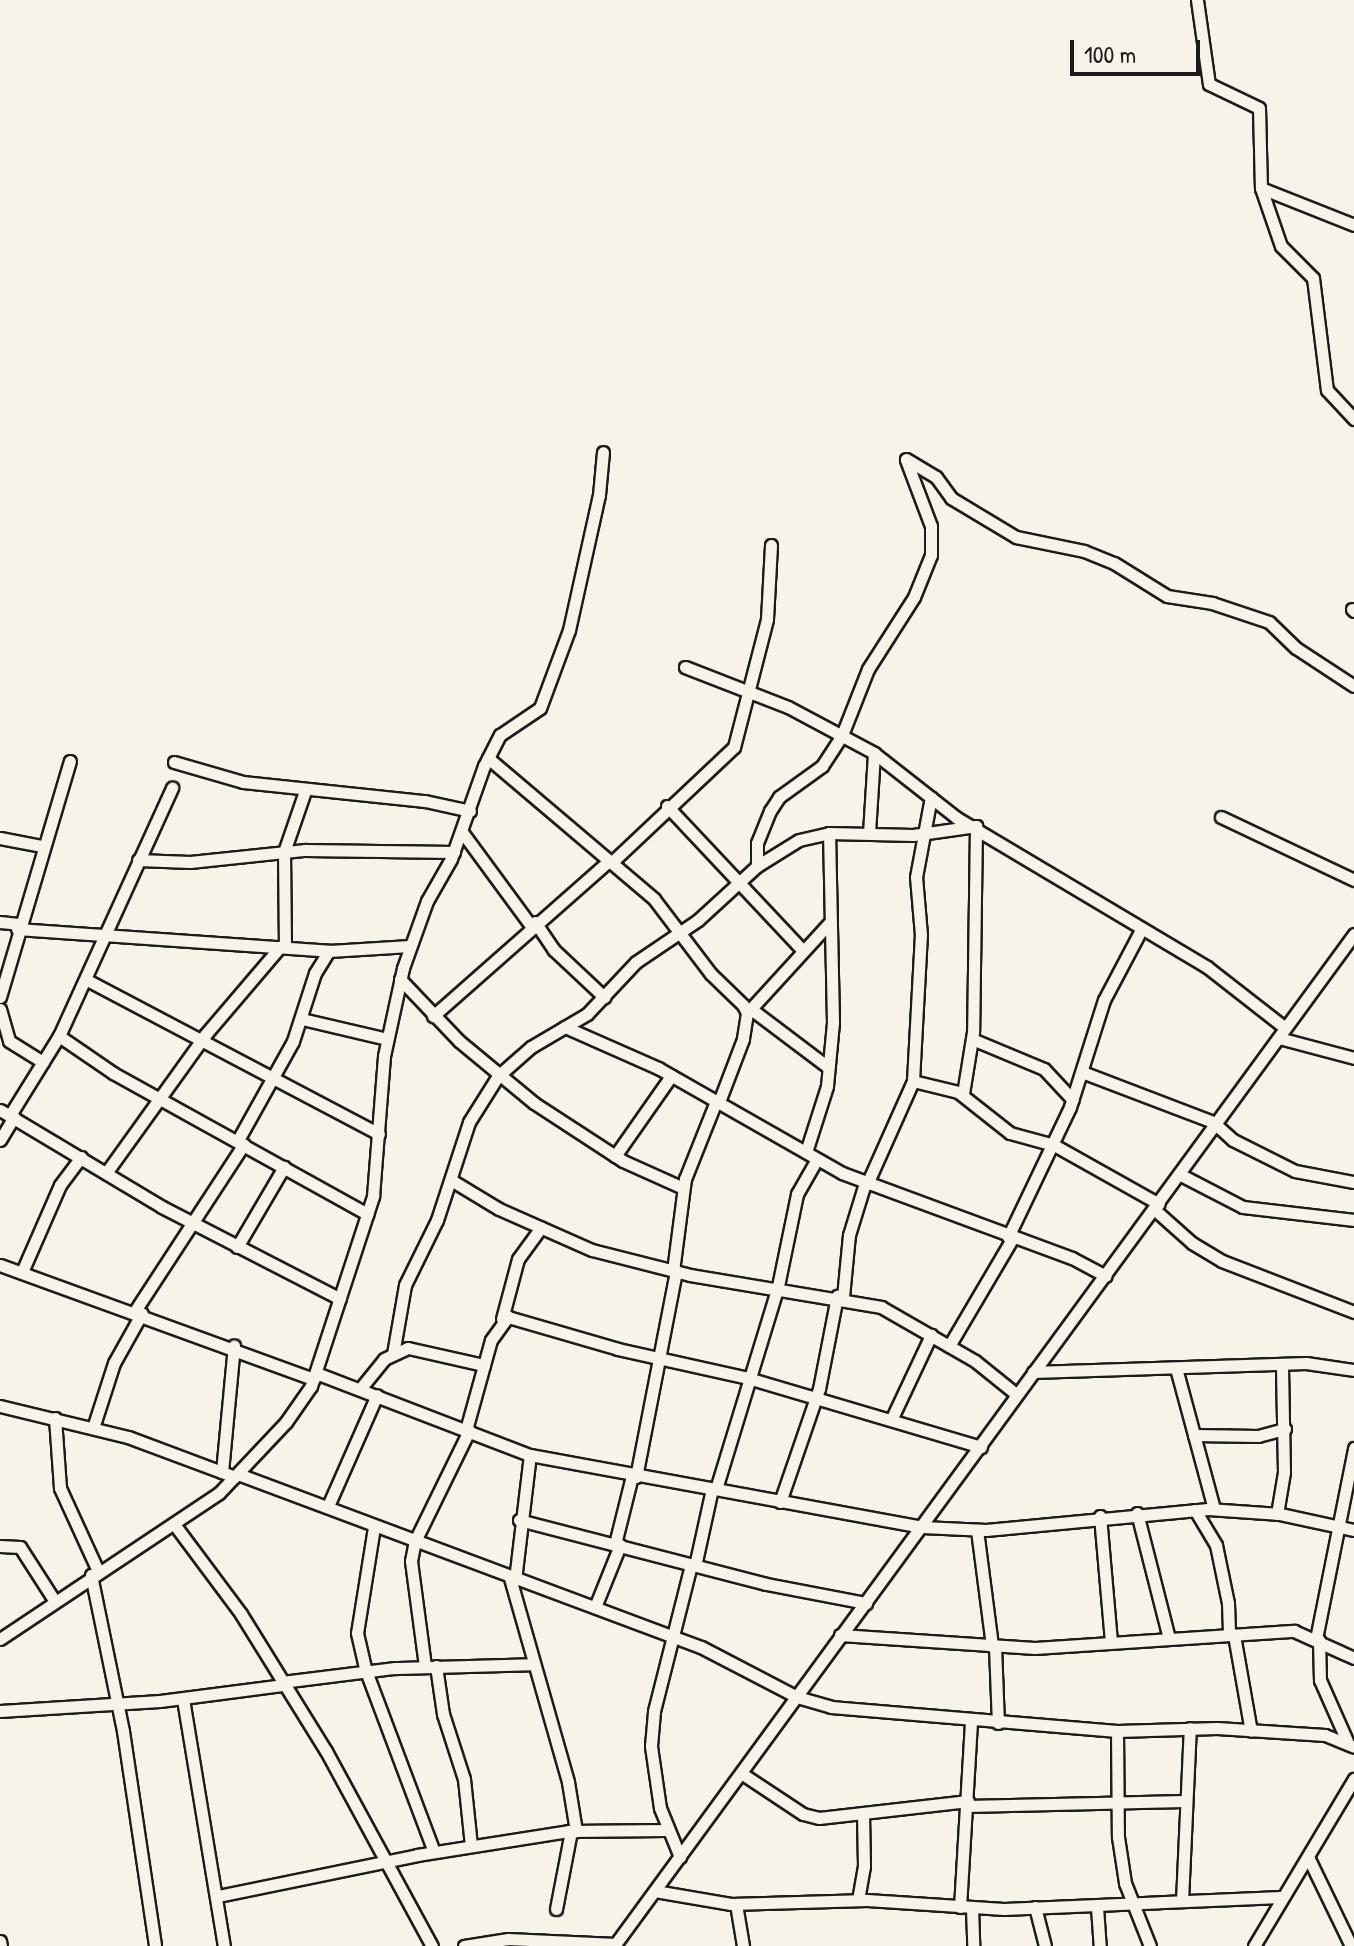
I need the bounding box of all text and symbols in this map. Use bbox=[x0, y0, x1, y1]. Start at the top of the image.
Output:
scale bar bbox=[1074, 24, 1204, 74]
text: 100 m bbox=[1084, 38, 1136, 70]

